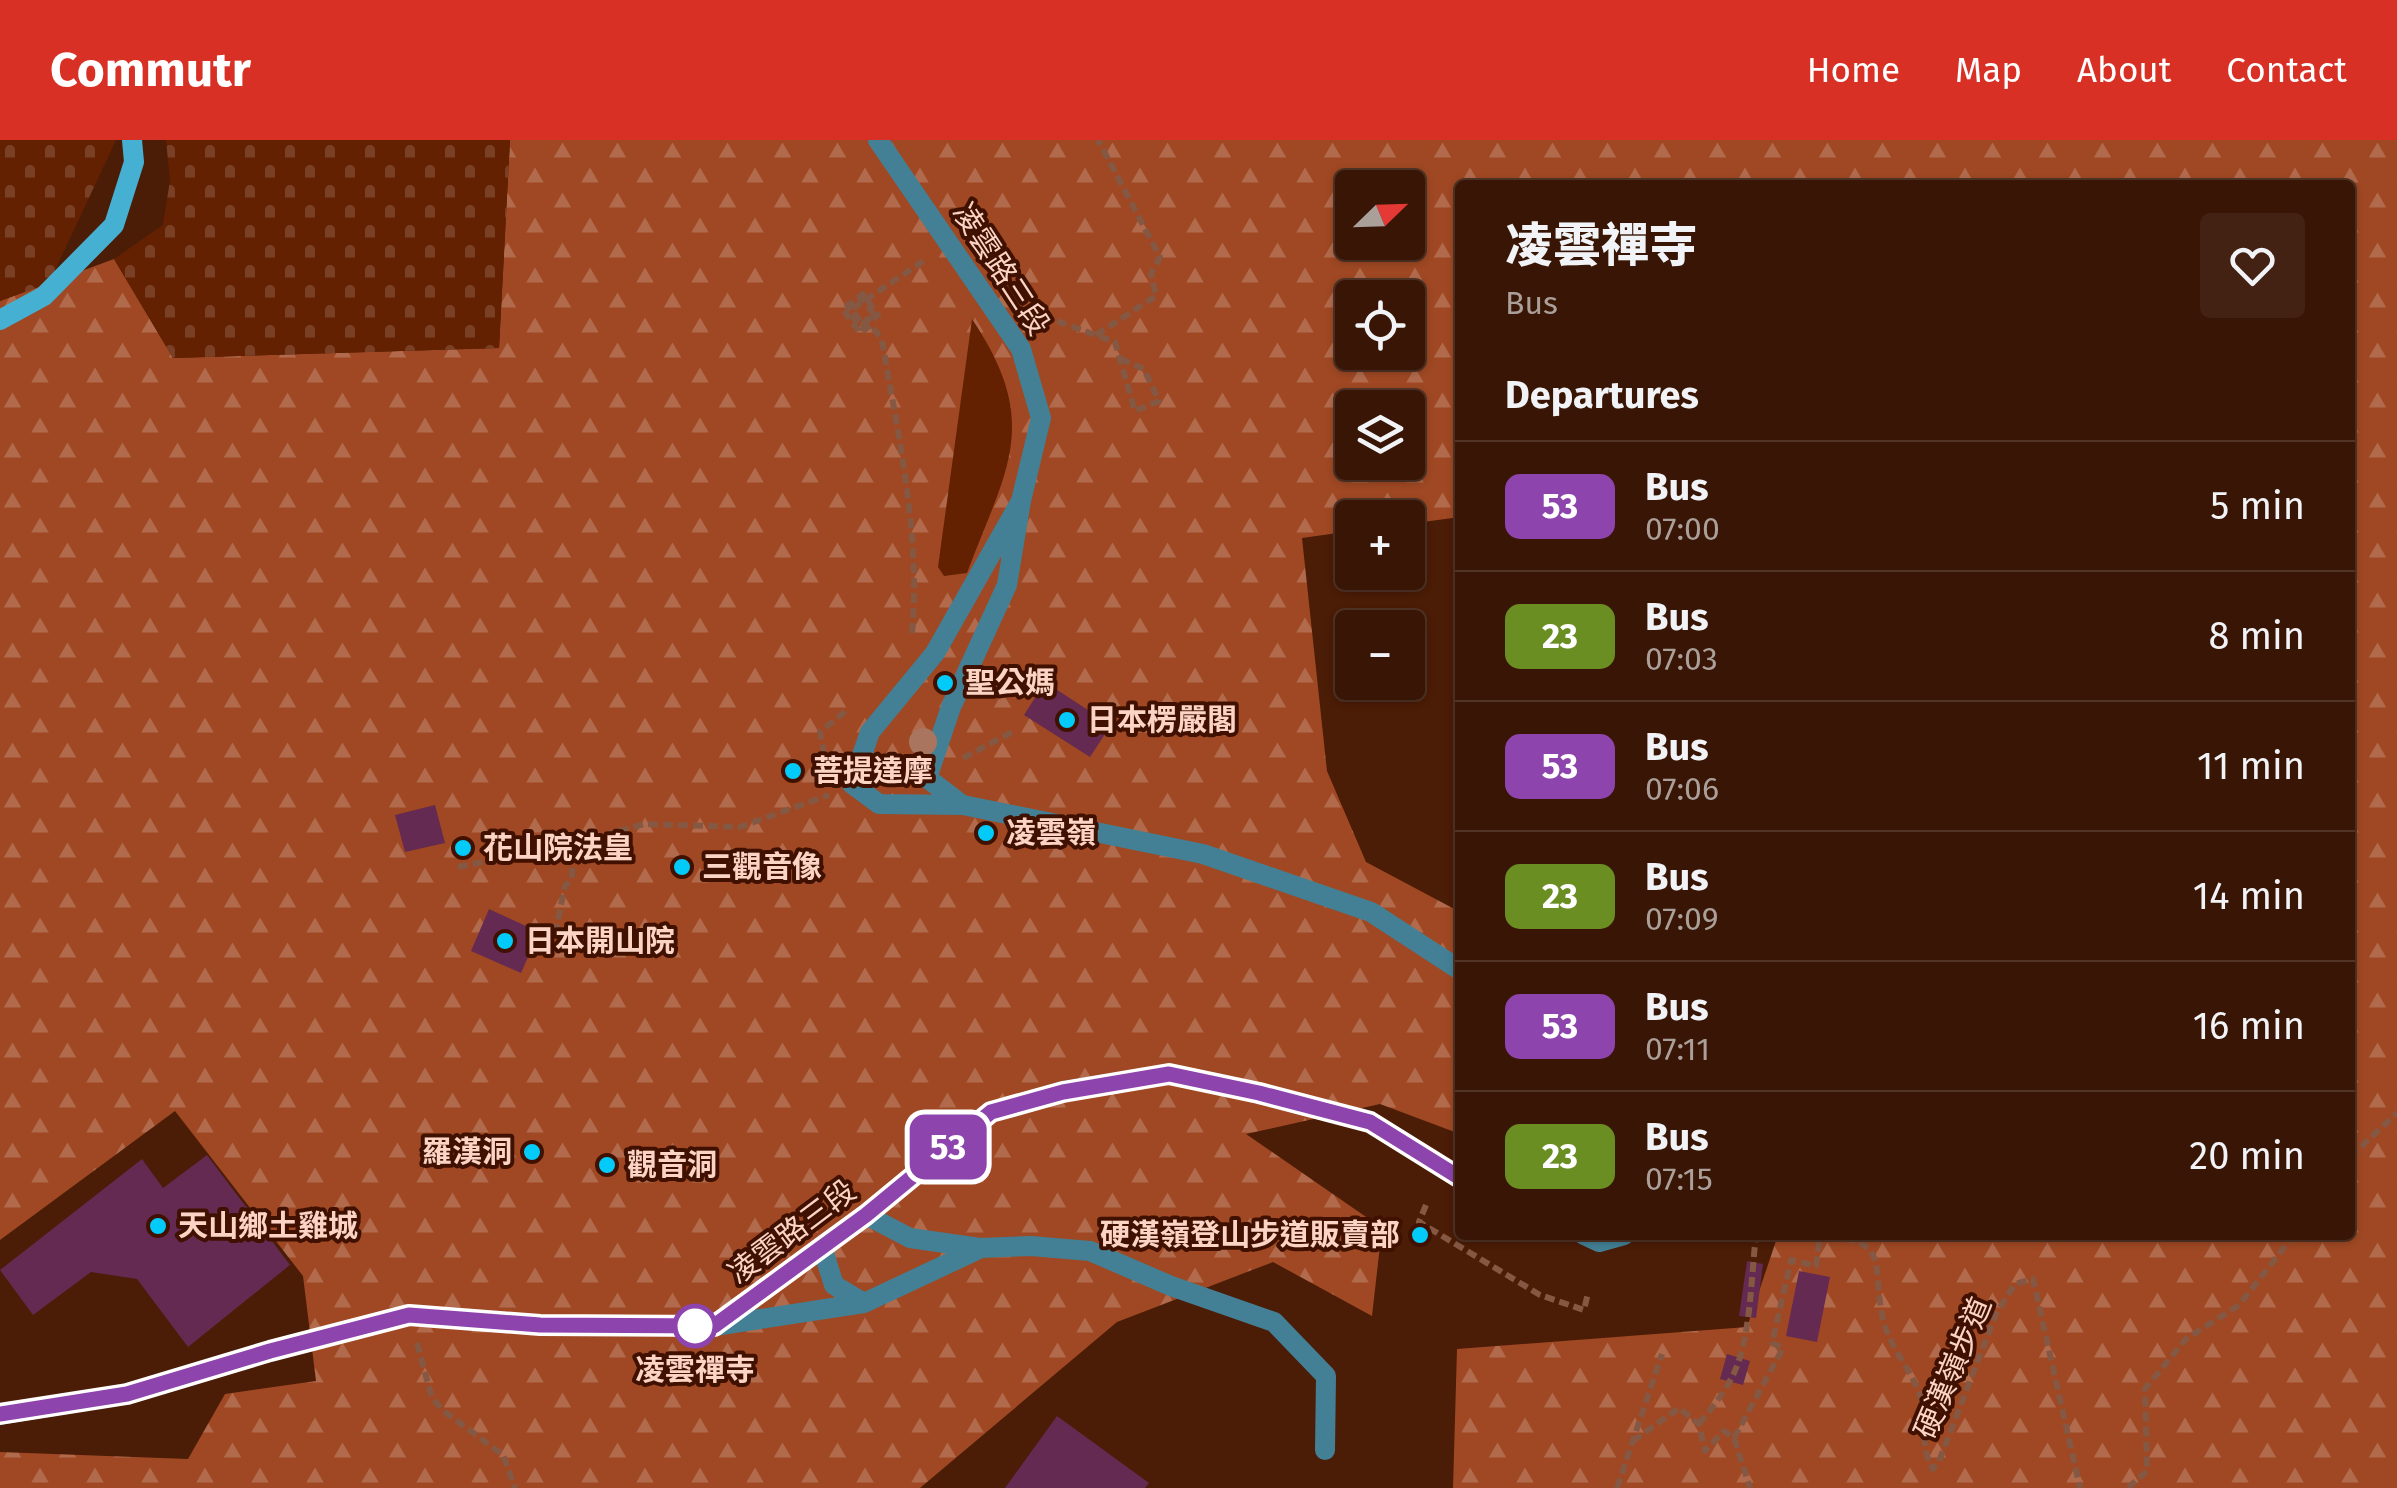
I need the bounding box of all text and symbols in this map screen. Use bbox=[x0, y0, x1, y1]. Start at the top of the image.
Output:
text: Commutr bbox=[50, 41, 251, 99]
text: Home bbox=[1807, 49, 1900, 91]
text: Map bbox=[1955, 49, 2022, 91]
text: About bbox=[2077, 49, 2171, 91]
text: Contact bbox=[2226, 49, 2347, 91]
north arrow bbox=[1335, 170, 1425, 260]
map controls bbox=[1335, 170, 1425, 700]
street label: 凌雲路三段 bbox=[945, 196, 1057, 342]
button: heart bbox=[2200, 213, 2305, 318]
text: 凌雲禪寺 bbox=[1505, 217, 1697, 275]
button: locate bbox=[1335, 280, 1425, 370]
text: Bus bbox=[1505, 284, 1558, 322]
text: Departures bbox=[1505, 372, 1699, 418]
button: layers bbox=[1335, 390, 1425, 480]
text: Bus bbox=[1645, 464, 1709, 510]
text: 5 min bbox=[2210, 483, 2305, 529]
text: 53 bbox=[1542, 485, 1578, 527]
button: + bbox=[1335, 500, 1425, 590]
text: 07:00 bbox=[1645, 510, 1720, 548]
text: Bus bbox=[1645, 594, 1709, 640]
button: − bbox=[1335, 610, 1425, 700]
text: 8 min bbox=[2208, 613, 2305, 659]
text: 23 bbox=[1542, 615, 1578, 657]
text: 07:03 bbox=[1645, 640, 1718, 678]
place label: 聖公媽 bbox=[965, 665, 1055, 701]
marker: 聖公媽 bbox=[934, 672, 956, 694]
place label: 日本楞嚴閣 bbox=[1087, 702, 1237, 738]
marker: 日本楞嚴閣 bbox=[1056, 709, 1078, 731]
text: Bus bbox=[1645, 724, 1709, 770]
text: 11 min bbox=[2197, 743, 2305, 789]
text: 53 bbox=[1542, 745, 1578, 787]
place label: 菩提達摩 bbox=[813, 753, 933, 789]
marker: 菩提達摩 bbox=[782, 760, 804, 782]
text: 07:06 bbox=[1645, 770, 1719, 808]
place label: 凌雲嶺 bbox=[1006, 815, 1096, 851]
marker: 凌雲嶺 bbox=[975, 822, 997, 844]
place label: 花山院法皇 bbox=[483, 830, 633, 866]
marker: 花山院法皇 bbox=[452, 837, 474, 859]
place label: 三觀音像 bbox=[702, 849, 822, 885]
text: Bus bbox=[1645, 854, 1709, 900]
marker: 三觀音像 bbox=[671, 856, 693, 878]
text: 14 min bbox=[2193, 873, 2305, 919]
text: 23 bbox=[1542, 875, 1578, 917]
text: 07:09 bbox=[1645, 900, 1718, 938]
place label: 日本開山院 bbox=[525, 923, 675, 959]
marker: 日本開山院 bbox=[494, 930, 516, 952]
text: Bus bbox=[1645, 984, 1709, 1030]
text: 16 min bbox=[2193, 1003, 2305, 1049]
text: 53 bbox=[1542, 1005, 1578, 1047]
text: 07:11 bbox=[1645, 1030, 1710, 1068]
line badge: 53 bbox=[903, 1114, 993, 1180]
text: Bus bbox=[1645, 1114, 1709, 1160]
text: 53 bbox=[930, 1126, 966, 1168]
text: 20 min bbox=[2189, 1133, 2305, 1179]
place label: 羅漢洞 bbox=[422, 1134, 512, 1170]
text: 23 bbox=[1542, 1135, 1578, 1177]
marker: 羅漢洞 bbox=[521, 1141, 543, 1163]
place label: 觀音洞 bbox=[627, 1147, 717, 1183]
marker: 觀音洞 bbox=[596, 1154, 618, 1176]
text: 07:15 bbox=[1645, 1160, 1713, 1198]
street label: 凌雲路三段 bbox=[721, 1172, 863, 1292]
place label: 天山鄉土雞城 bbox=[178, 1208, 358, 1244]
marker: 天山鄉土雞城 bbox=[147, 1215, 169, 1237]
place label: 硬漢嶺登山步道販賣部 bbox=[1100, 1217, 1400, 1253]
marker: 硬漢嶺登山步道販賣部 bbox=[1409, 1224, 1431, 1246]
street label: 硬漢嶺步道 bbox=[1907, 1292, 1999, 1444]
marker: 凌雲禪寺 bbox=[674, 1305, 716, 1347]
place label: 凌雲禪寺 bbox=[635, 1352, 755, 1388]

